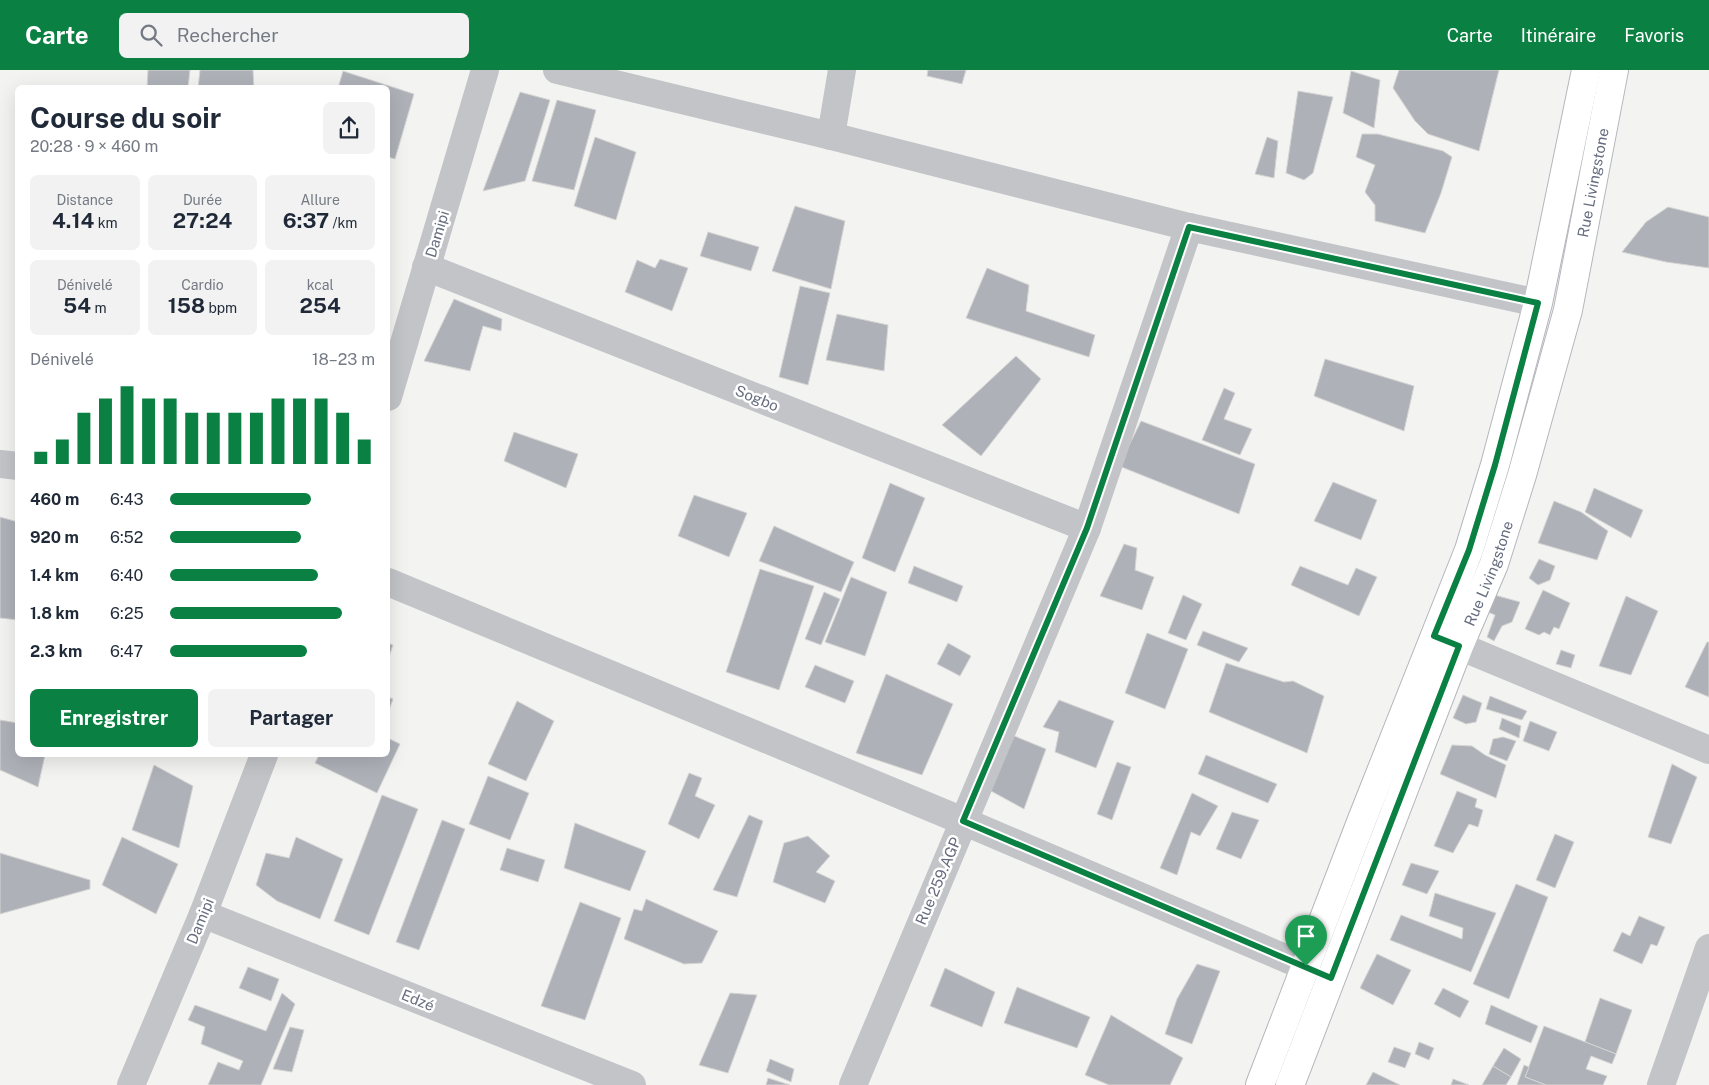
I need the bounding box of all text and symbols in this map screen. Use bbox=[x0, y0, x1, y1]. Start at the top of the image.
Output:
search box bbox=[119, 13, 469, 58]
text: Carte bbox=[25, 21, 89, 49]
icon: search bbox=[137, 21, 165, 49]
text: Rechercher bbox=[177, 24, 279, 46]
text: Carte bbox=[1447, 25, 1493, 46]
text: Itinéraire bbox=[1521, 25, 1596, 46]
text: Favoris bbox=[1624, 25, 1684, 46]
text: Course du soir bbox=[30, 101, 221, 134]
button: share bbox=[323, 102, 375, 154]
street label: Rue Livingstone bbox=[1574, 126, 1611, 239]
text: 20:28 · 9 × 460 m bbox=[30, 137, 158, 156]
text: Distance bbox=[56, 192, 113, 208]
text: Durée bbox=[183, 192, 222, 208]
text: Allure bbox=[300, 192, 340, 208]
text: 4.14 bbox=[52, 208, 94, 233]
text: 27:24 bbox=[173, 208, 232, 233]
text: 6:37 bbox=[283, 208, 329, 233]
street label: Damipi bbox=[422, 208, 452, 260]
text: km bbox=[94, 215, 118, 231]
text: /km bbox=[329, 215, 357, 231]
text: Dénivelé bbox=[57, 277, 113, 293]
text: Cardio bbox=[181, 277, 224, 293]
text: kcal bbox=[307, 277, 334, 293]
text: 54 bbox=[63, 293, 91, 318]
text: 158 bbox=[168, 293, 205, 318]
text: 254 bbox=[300, 293, 341, 318]
text: m bbox=[91, 300, 107, 316]
text: bpm bbox=[205, 300, 237, 316]
text: Dénivelé bbox=[30, 350, 94, 369]
text: 18–23 m bbox=[312, 350, 375, 369]
street label: Sogbo bbox=[733, 382, 781, 414]
text: 460 m bbox=[30, 490, 79, 509]
text: 6:43 bbox=[110, 490, 144, 509]
street label: Rue Livingstone bbox=[1460, 519, 1516, 628]
text: 920 m bbox=[30, 528, 79, 547]
text: 6:52 bbox=[110, 528, 143, 547]
text: 1.4 km bbox=[30, 566, 79, 585]
text: 6:40 bbox=[110, 566, 143, 585]
text: 1.8 km bbox=[30, 604, 79, 623]
text: 6:25 bbox=[110, 604, 144, 623]
text: 2.3 km bbox=[30, 642, 82, 661]
text: 6:47 bbox=[110, 642, 143, 661]
button: Enregistrer bbox=[30, 689, 198, 747]
button: Partager bbox=[208, 689, 375, 747]
street label: Rue 259.AGP bbox=[912, 834, 964, 927]
street label: Damipi bbox=[183, 895, 217, 947]
pin bbox=[1285, 915, 1327, 966]
icon: arrive bbox=[1292, 922, 1320, 950]
street label: Edzé bbox=[399, 986, 437, 1014]

